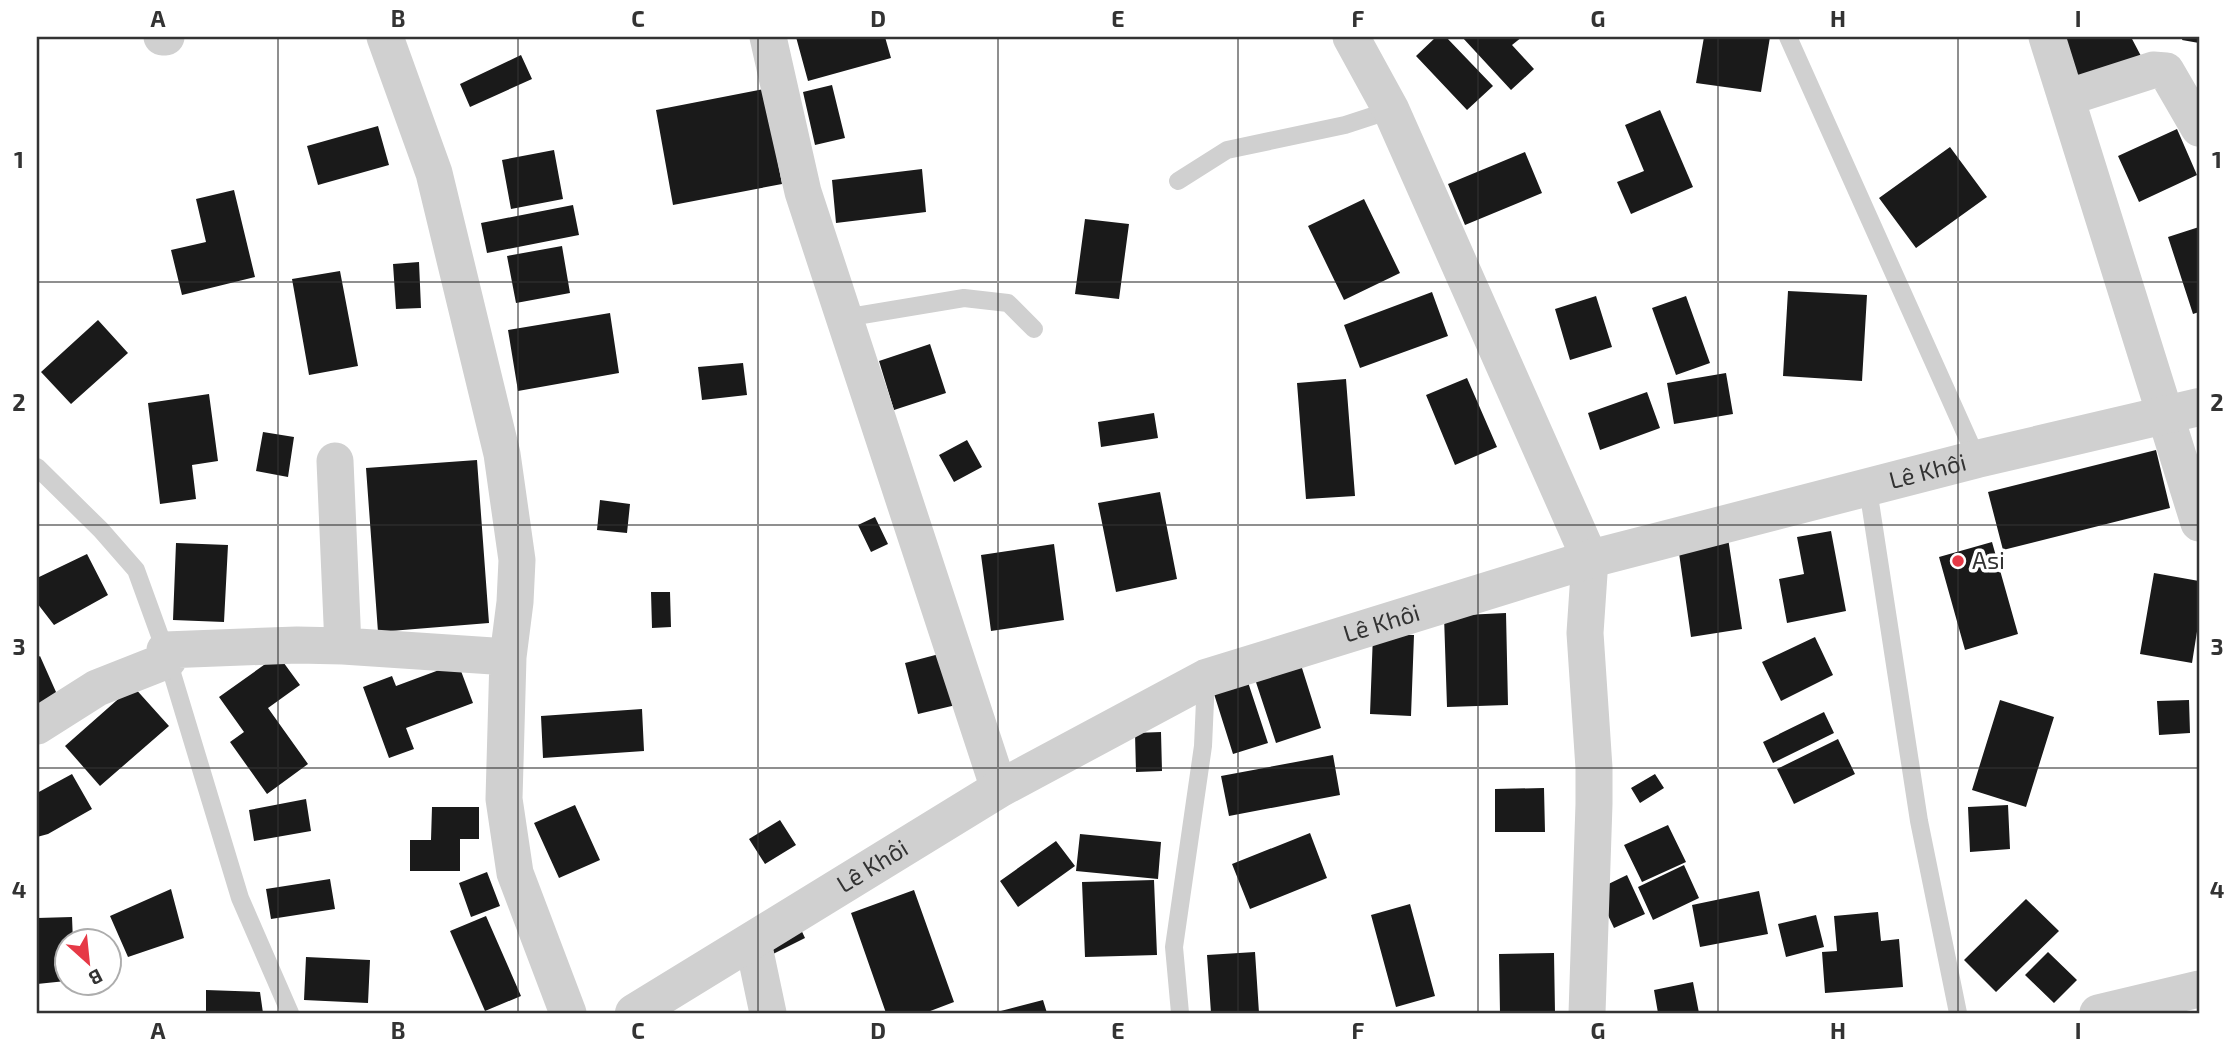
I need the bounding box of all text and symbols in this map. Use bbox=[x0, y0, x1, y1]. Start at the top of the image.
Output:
text: A bbox=[150, 4, 166, 32]
text: B bbox=[391, 4, 405, 32]
text: C bbox=[631, 4, 645, 32]
text: D bbox=[870, 4, 886, 32]
text: E bbox=[1111, 4, 1125, 32]
text: F bbox=[1352, 4, 1365, 32]
text: G bbox=[1591, 4, 1605, 32]
text: H bbox=[1830, 4, 1846, 32]
text: I bbox=[2075, 4, 2081, 32]
text: 1 bbox=[14, 145, 24, 173]
text: 1 bbox=[2212, 145, 2222, 173]
text: 2 bbox=[12, 388, 26, 416]
text: 2 bbox=[2210, 388, 2224, 416]
street label: Lê Khôi bbox=[1886, 446, 1969, 494]
place label: Asi bbox=[1972, 545, 2005, 574]
marker: Asi bbox=[1950, 553, 1966, 569]
street label: Lê Khôi bbox=[1340, 597, 1423, 648]
text: 3 bbox=[12, 632, 26, 660]
text: 3 bbox=[2210, 632, 2224, 660]
street label: Lê Khôi bbox=[831, 832, 913, 898]
text: 4 bbox=[12, 875, 26, 903]
text: 4 bbox=[2210, 875, 2224, 903]
north arrow bbox=[52, 928, 122, 998]
text: B bbox=[85, 965, 107, 991]
text: A bbox=[150, 1016, 166, 1044]
text: B bbox=[391, 1016, 405, 1044]
text: C bbox=[631, 1016, 645, 1044]
text: D bbox=[870, 1016, 886, 1044]
text: E bbox=[1111, 1016, 1125, 1044]
text: F bbox=[1352, 1016, 1365, 1044]
text: G bbox=[1591, 1016, 1605, 1044]
text: H bbox=[1830, 1016, 1846, 1044]
text: I bbox=[2075, 1016, 2081, 1044]

